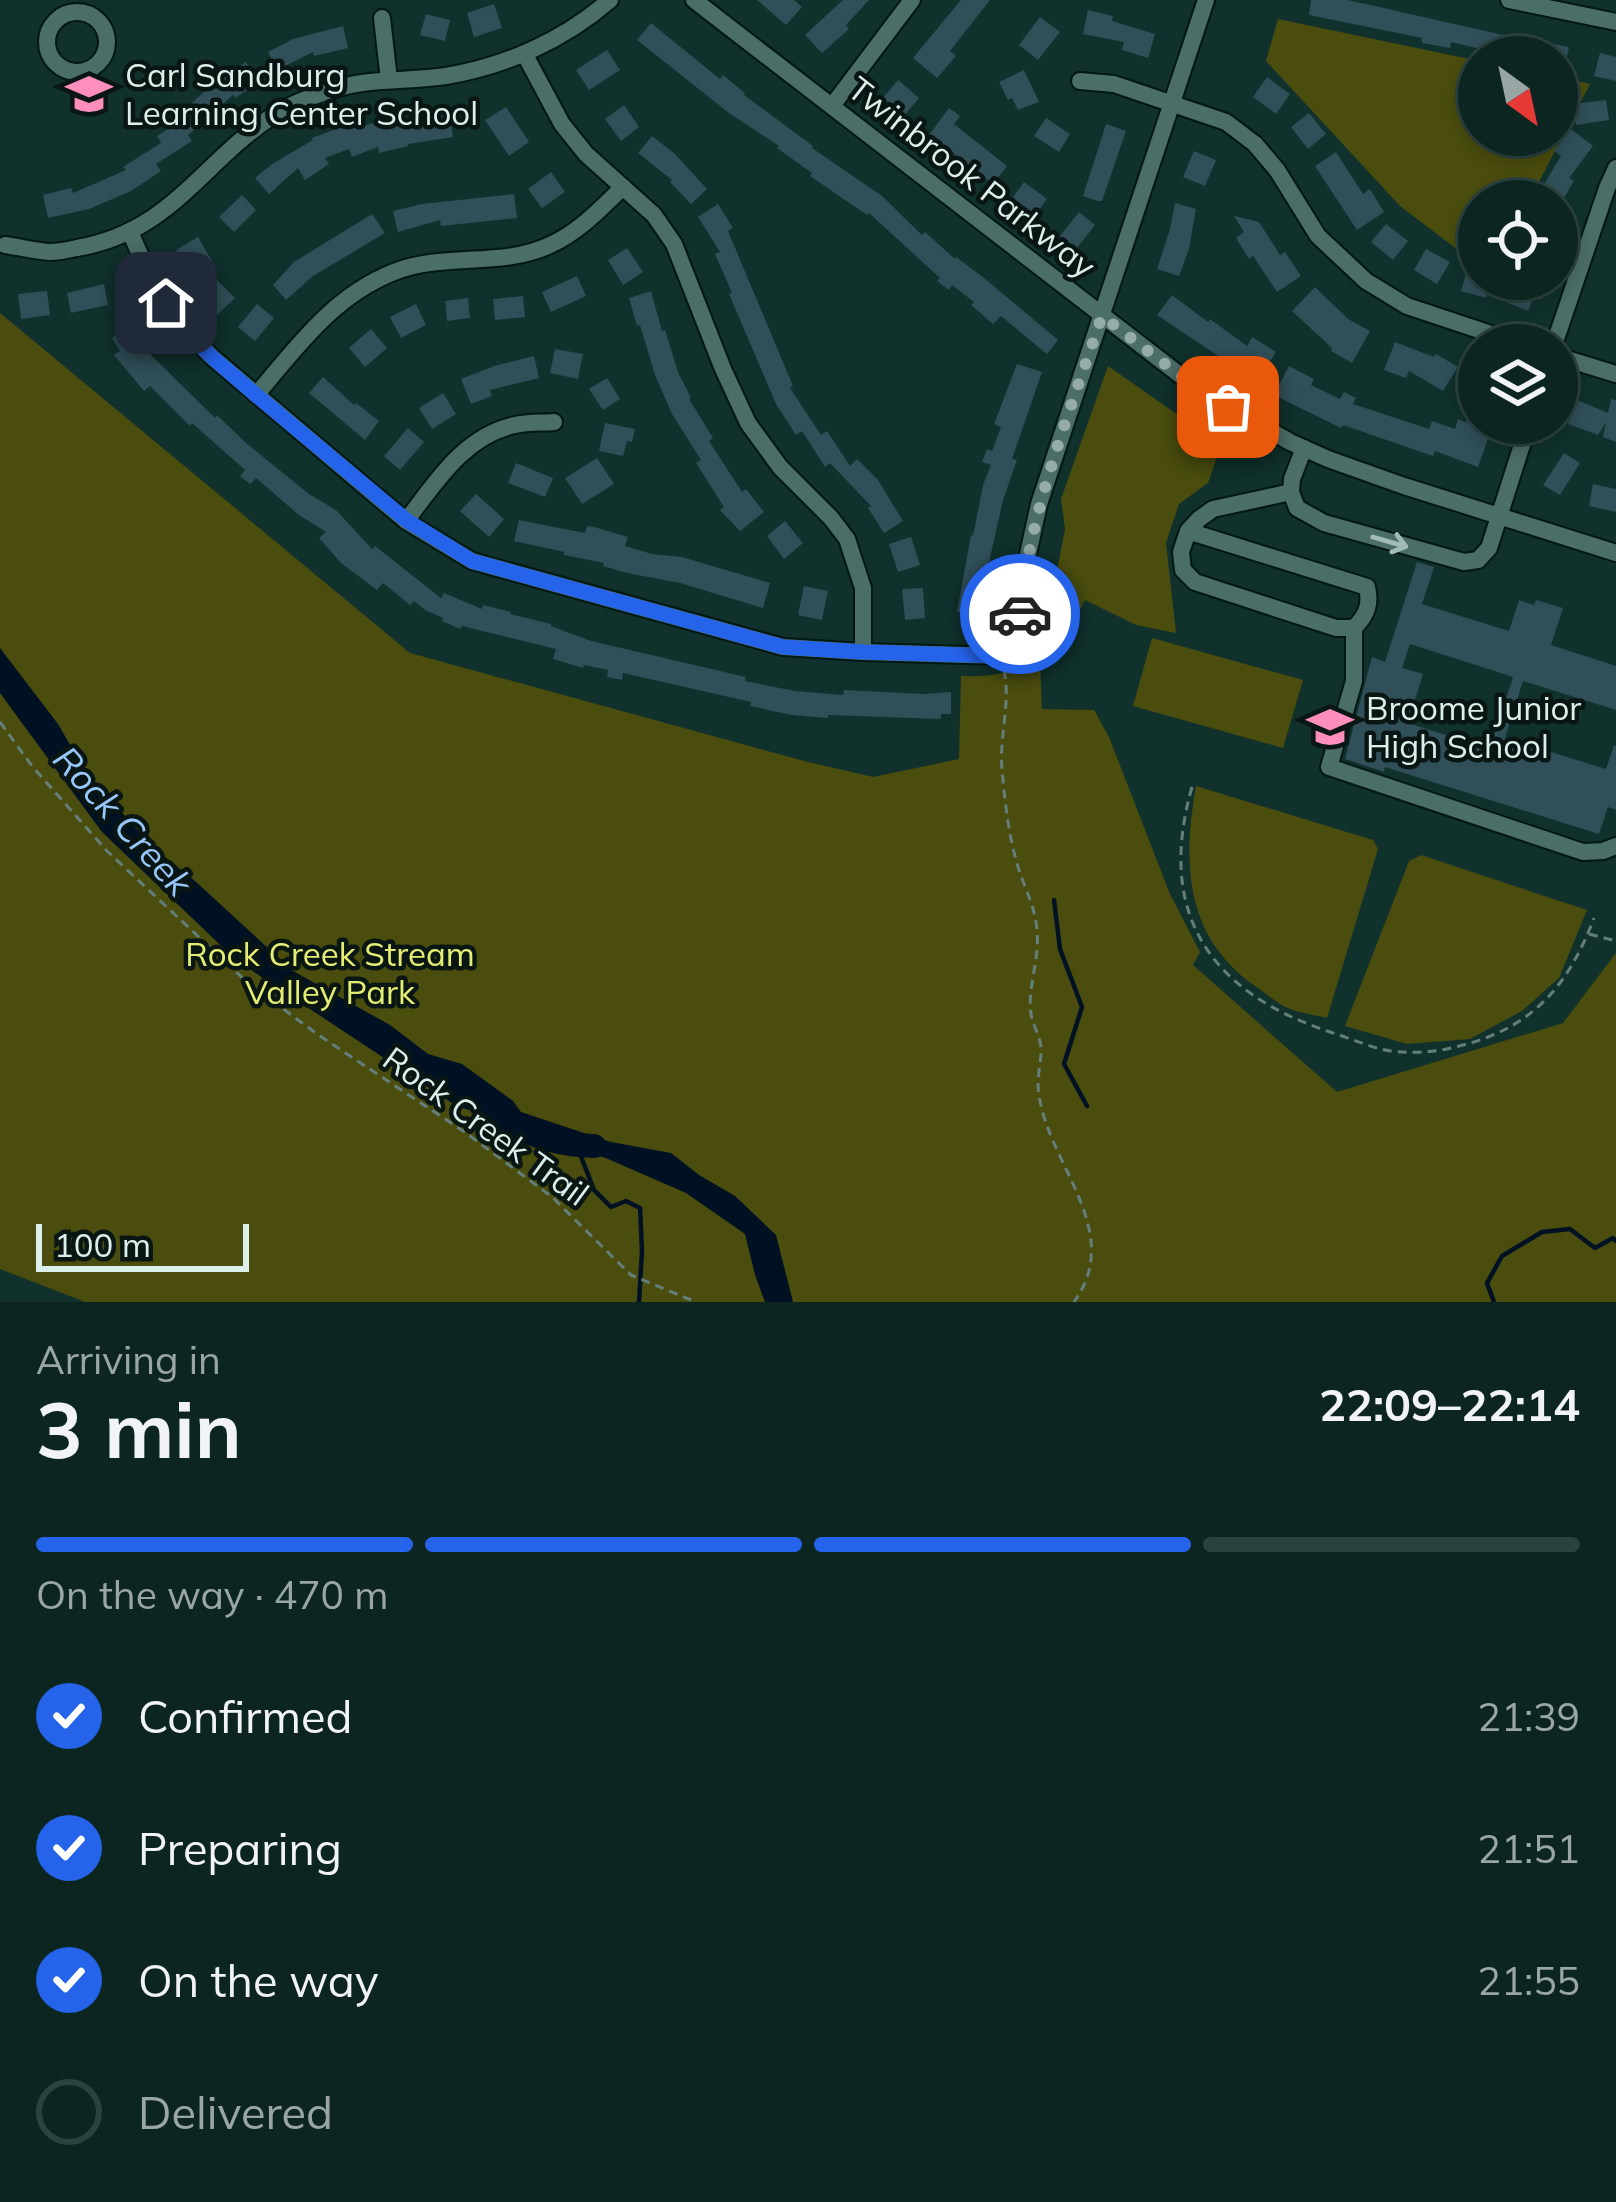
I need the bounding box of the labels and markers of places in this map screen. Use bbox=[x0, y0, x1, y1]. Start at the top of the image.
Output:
place label: Carl Sandburg Learning Center School bbox=[125, 54, 478, 133]
school or university icon: Carl Sandburg Learning Center School bbox=[64, 69, 114, 119]
pin bbox=[115, 252, 217, 354]
pin bbox=[1177, 356, 1279, 458]
place label: Broome Junior High School bbox=[1366, 687, 1581, 766]
school or university icon: Broome Junior High School bbox=[1305, 702, 1355, 752]

